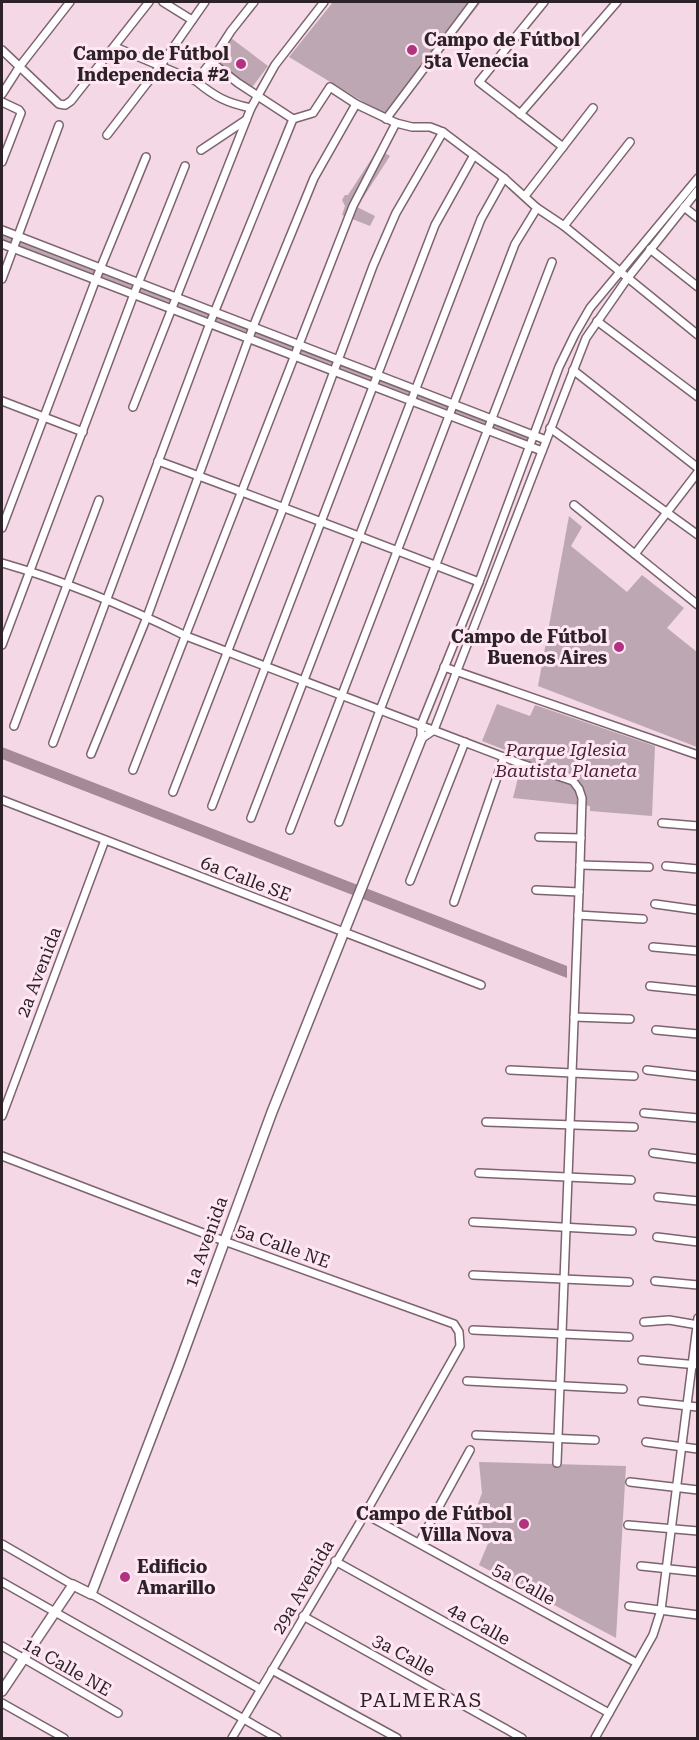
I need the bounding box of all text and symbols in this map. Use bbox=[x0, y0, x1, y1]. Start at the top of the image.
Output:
place label: Campo de Fútbol 5ta Venecia bbox=[424, 29, 580, 71]
place label: Campo de Fútbol Independecia #2 bbox=[73, 43, 229, 85]
marker: Campo de Fútbol 5ta Venecia bbox=[405, 43, 419, 57]
marker: Campo de Fútbol Independecia #2 bbox=[234, 57, 248, 71]
place label: Campo de Fútbol Buenos Aires bbox=[451, 626, 607, 668]
marker: Campo de Fútbol Buenos Aires bbox=[612, 640, 626, 654]
park label: Parque Iglesia Bautista Planeta bbox=[494, 739, 637, 781]
street label: 6a Calle SE bbox=[198, 852, 294, 905]
street label: 2a Avenida bbox=[12, 923, 65, 1020]
street label: 1a Avenida bbox=[179, 1193, 232, 1290]
street label: 5a Calle NE bbox=[233, 1219, 333, 1272]
place label: Campo de Fútbol Villa Nova bbox=[356, 1503, 512, 1545]
marker: Campo de Fútbol Villa Nova bbox=[517, 1517, 531, 1531]
street label: 29a Avenida bbox=[267, 1536, 338, 1638]
place label: Edificio Amarillo bbox=[137, 1556, 216, 1598]
street label: 5a Calle bbox=[489, 1558, 559, 1609]
marker: Edificio Amarillo bbox=[118, 1570, 132, 1584]
street label: 4a Calle bbox=[444, 1598, 514, 1649]
street label: 3a Calle bbox=[369, 1629, 439, 1680]
street label: 1a Calle NE bbox=[19, 1633, 115, 1700]
district label: PALMERAS bbox=[359, 1688, 483, 1712]

